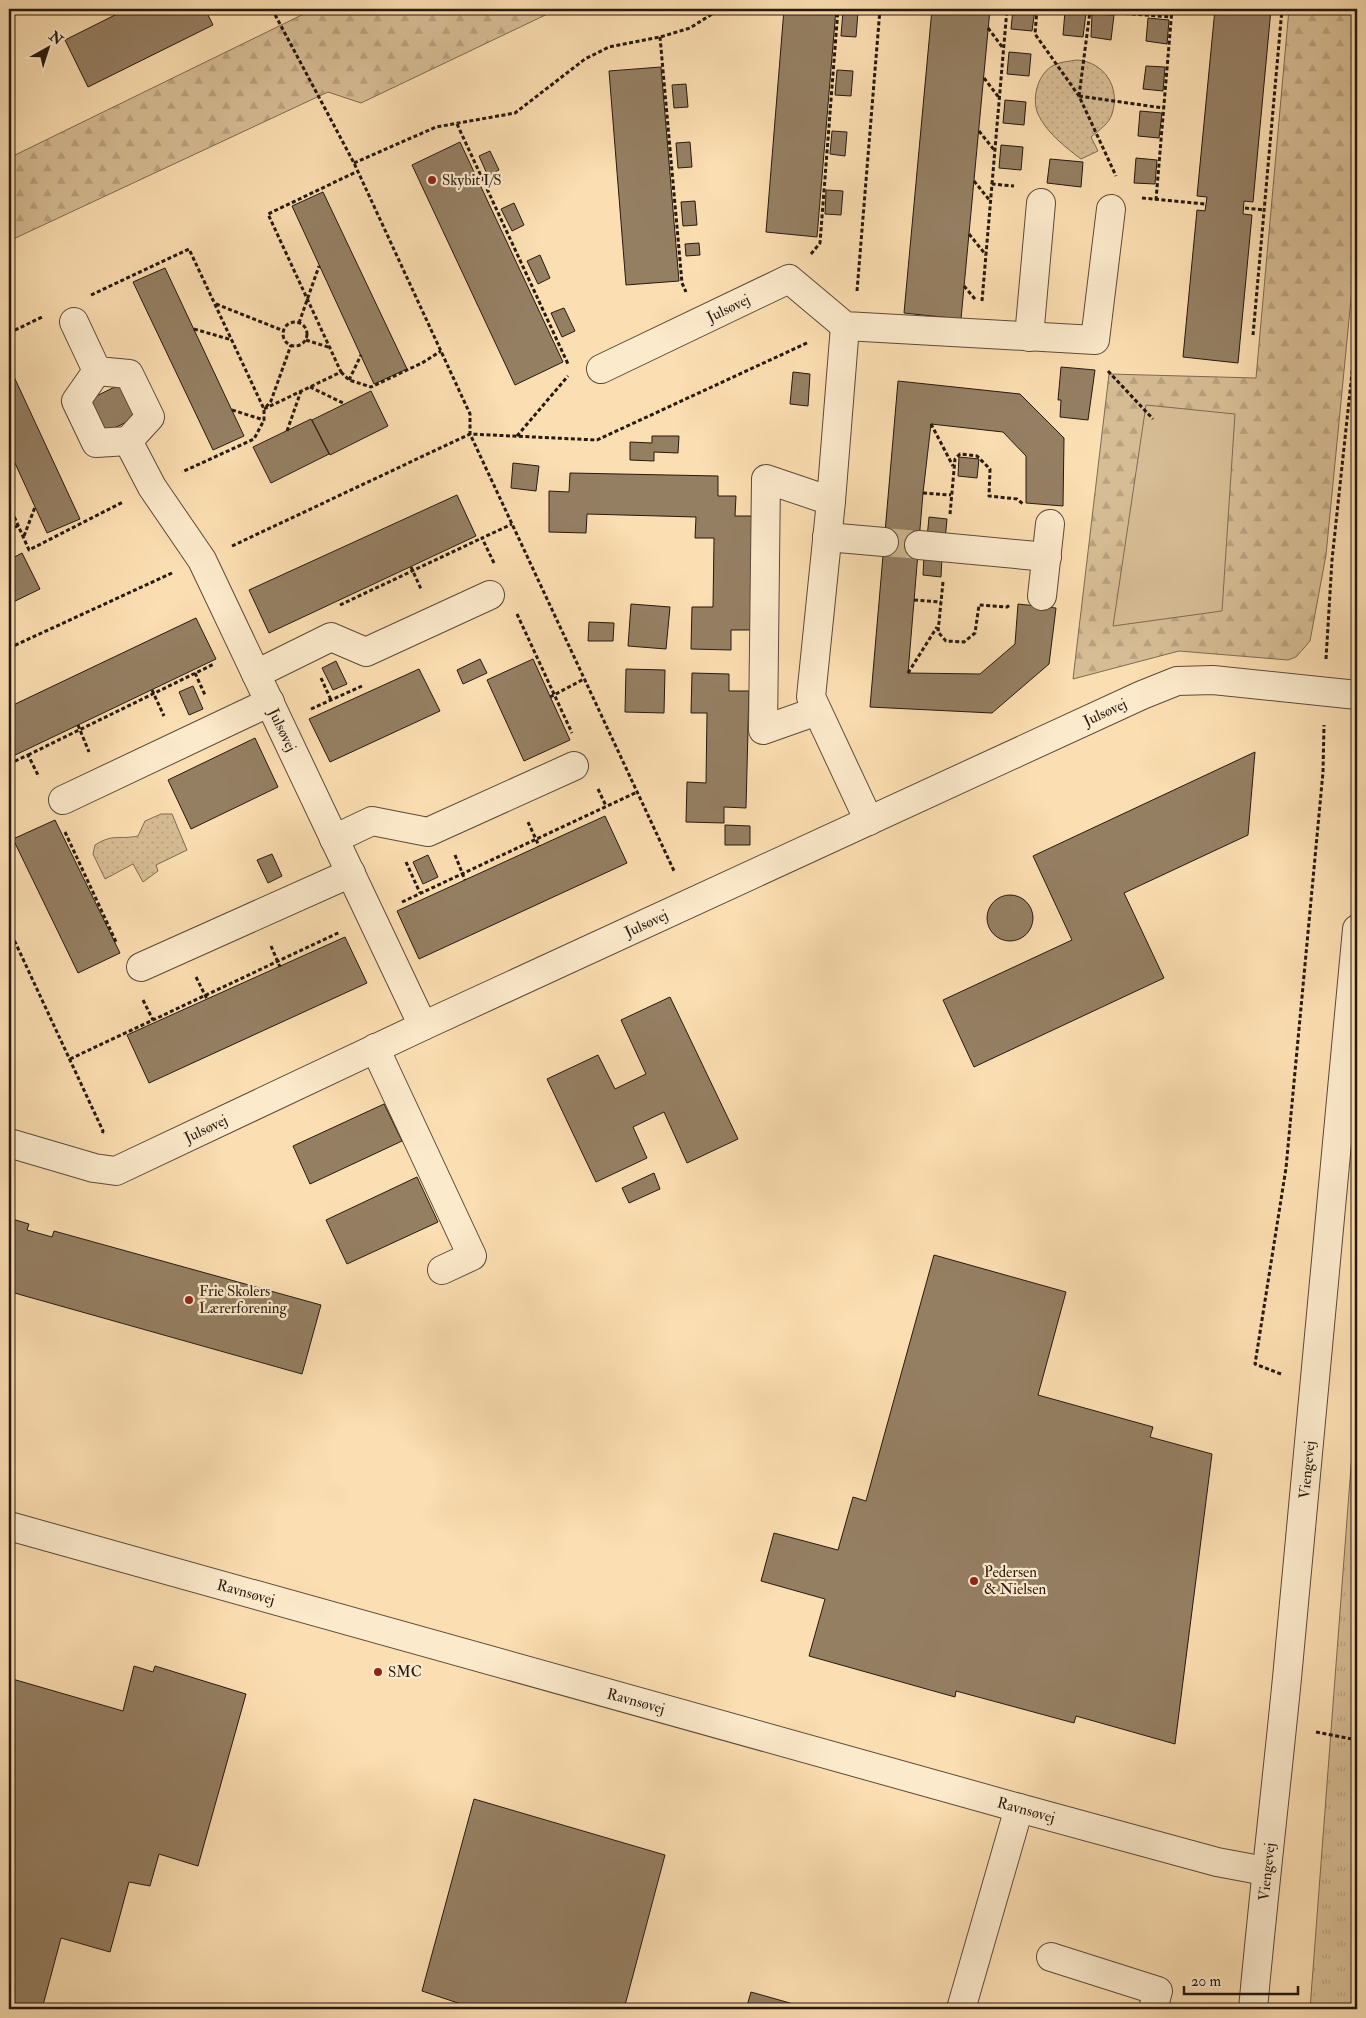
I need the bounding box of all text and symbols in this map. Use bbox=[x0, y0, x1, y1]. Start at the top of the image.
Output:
north arrow bbox=[22, 22, 72, 72]
text: N bbox=[45, 27, 66, 49]
place label: Skybit I/S bbox=[442, 171, 502, 190]
marker: Skybit I/S bbox=[426, 174, 438, 186]
street label: Julsøvej bbox=[703, 290, 753, 328]
street label: Julsøvej bbox=[1079, 694, 1130, 732]
street label: Julsøvej bbox=[263, 704, 301, 755]
street label: Julsøvej bbox=[620, 905, 671, 943]
street label: Julsøvej bbox=[180, 1110, 230, 1148]
place label: Frie Skolers Lærerforening bbox=[199, 1282, 288, 1318]
marker: Frie Skolers Lærerforening bbox=[183, 1294, 195, 1306]
street label: Viengevej bbox=[1295, 1440, 1319, 1500]
place label: Pedersen & Nielsen bbox=[984, 1563, 1046, 1599]
street label: Ravnsøvej bbox=[215, 1575, 277, 1609]
marker: Pedersen & Nielsen bbox=[968, 1575, 980, 1587]
place label: SMC bbox=[388, 1663, 422, 1682]
marker: SMC bbox=[372, 1666, 384, 1678]
street label: Ravnsøvej bbox=[605, 1684, 667, 1718]
street label: Ravnsøvej bbox=[995, 1793, 1057, 1827]
street label: Viengevej bbox=[1254, 1842, 1279, 1902]
scale bar bbox=[1184, 1963, 1297, 1995]
text: 20 m bbox=[1191, 1972, 1221, 1991]

